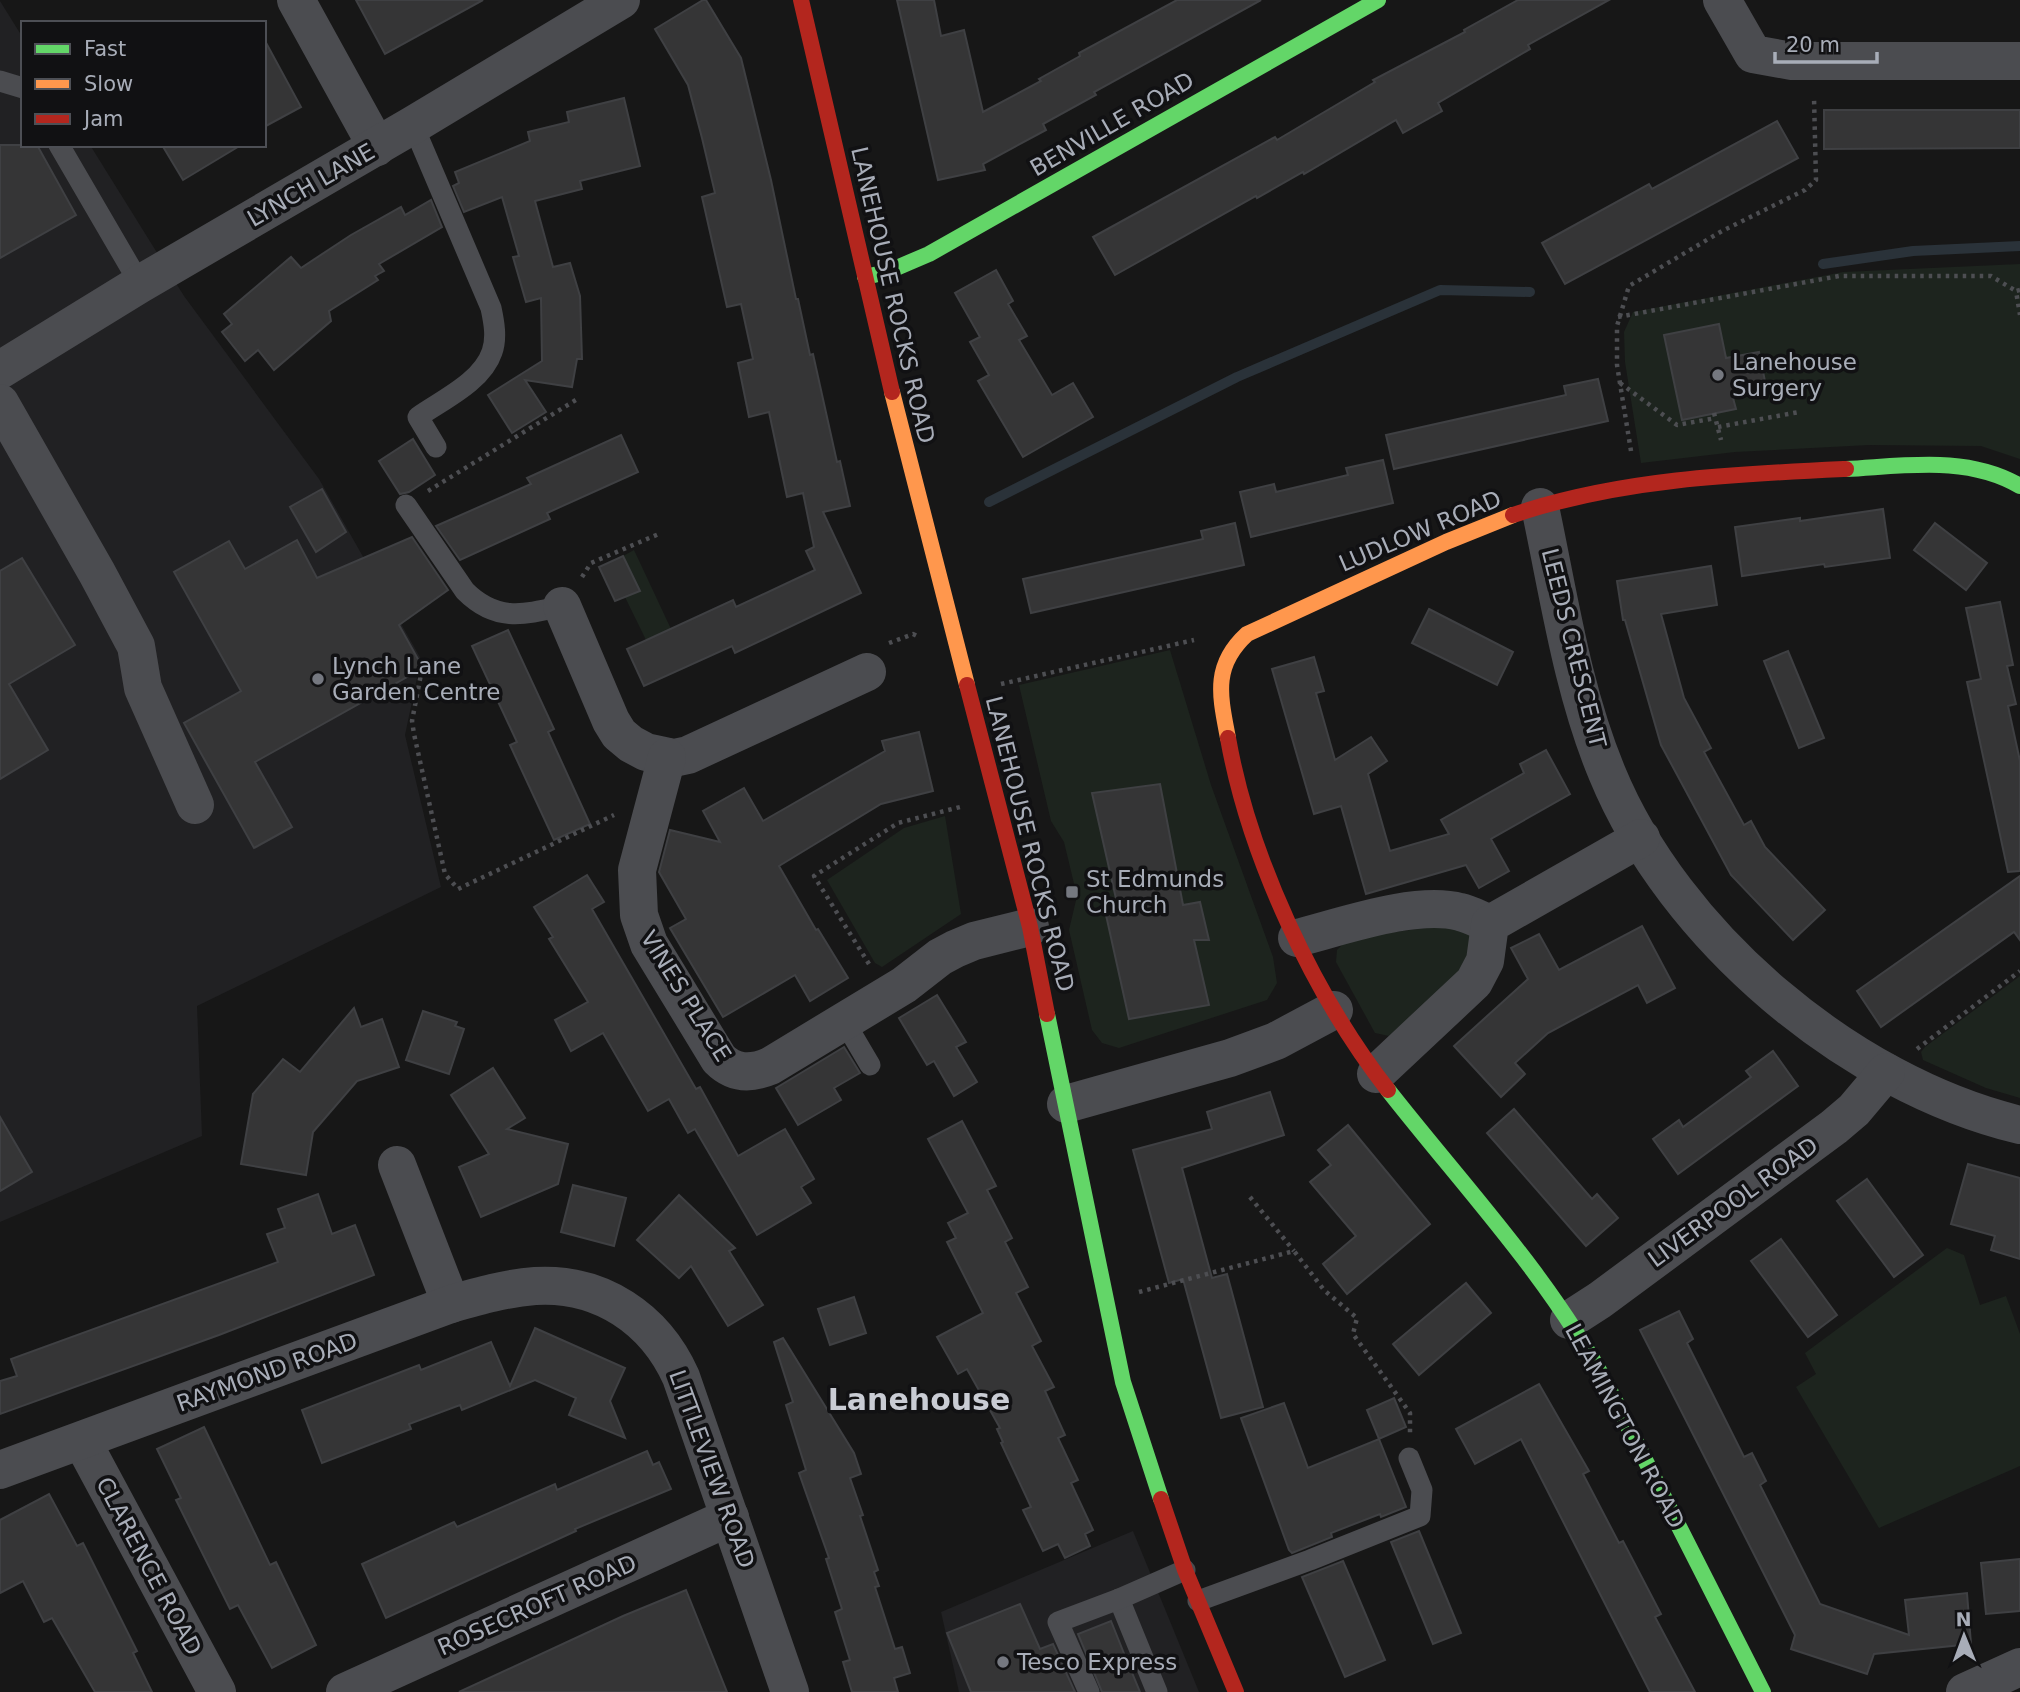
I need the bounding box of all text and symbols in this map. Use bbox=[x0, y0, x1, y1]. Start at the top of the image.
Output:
legend bbox=[21, 21, 266, 147]
scale bar bbox=[1775, 21, 1876, 65]
text: 20 m bbox=[1786, 33, 1840, 57]
text: Fast bbox=[84, 37, 126, 61]
street label: BENVILLE ROAD bbox=[1026, 67, 1198, 181]
text: Slow bbox=[84, 72, 133, 96]
text: Jam bbox=[82, 107, 124, 131]
street label: LYNCH LANE bbox=[243, 138, 379, 232]
street label: LANEHOUSE ROCKS ROAD bbox=[846, 144, 940, 446]
place label: Lanehouse Surgery bbox=[1732, 349, 1857, 401]
marker: Lanehouse Surgery bbox=[1710, 367, 1726, 383]
street label: LUDLOW ROAD bbox=[1335, 485, 1505, 577]
street label: LEEDS CRESCENT bbox=[1537, 546, 1612, 751]
place label: Lynch Lane Garden Centre bbox=[332, 653, 501, 705]
marker: Lynch Lane Garden Centre bbox=[310, 671, 326, 687]
street label: LANEHOUSE ROCKS ROAD bbox=[981, 693, 1079, 995]
place label: St Edmunds Church bbox=[1086, 866, 1224, 918]
marker: St Edmunds Church bbox=[1064, 884, 1080, 900]
street label: VINES PLACE bbox=[635, 926, 737, 1066]
street label: LIVERPOOL ROAD bbox=[1643, 1132, 1823, 1272]
street label: LEAMINGTON ROAD bbox=[1560, 1319, 1690, 1533]
street label: RAYMOND ROAD bbox=[173, 1327, 361, 1417]
street label: LITTLEVIEW ROAD bbox=[664, 1366, 760, 1572]
district label: Lanehouse bbox=[828, 1382, 1010, 1417]
street label: CLARENCE ROAD bbox=[91, 1473, 207, 1659]
street label: ROSECROFT ROAD bbox=[434, 1549, 640, 1661]
north arrow bbox=[1929, 1601, 1999, 1671]
text: N bbox=[1956, 1608, 1972, 1630]
place label: Tesco Express bbox=[1016, 1649, 1177, 1675]
marker: Tesco Express bbox=[995, 1654, 1011, 1670]

